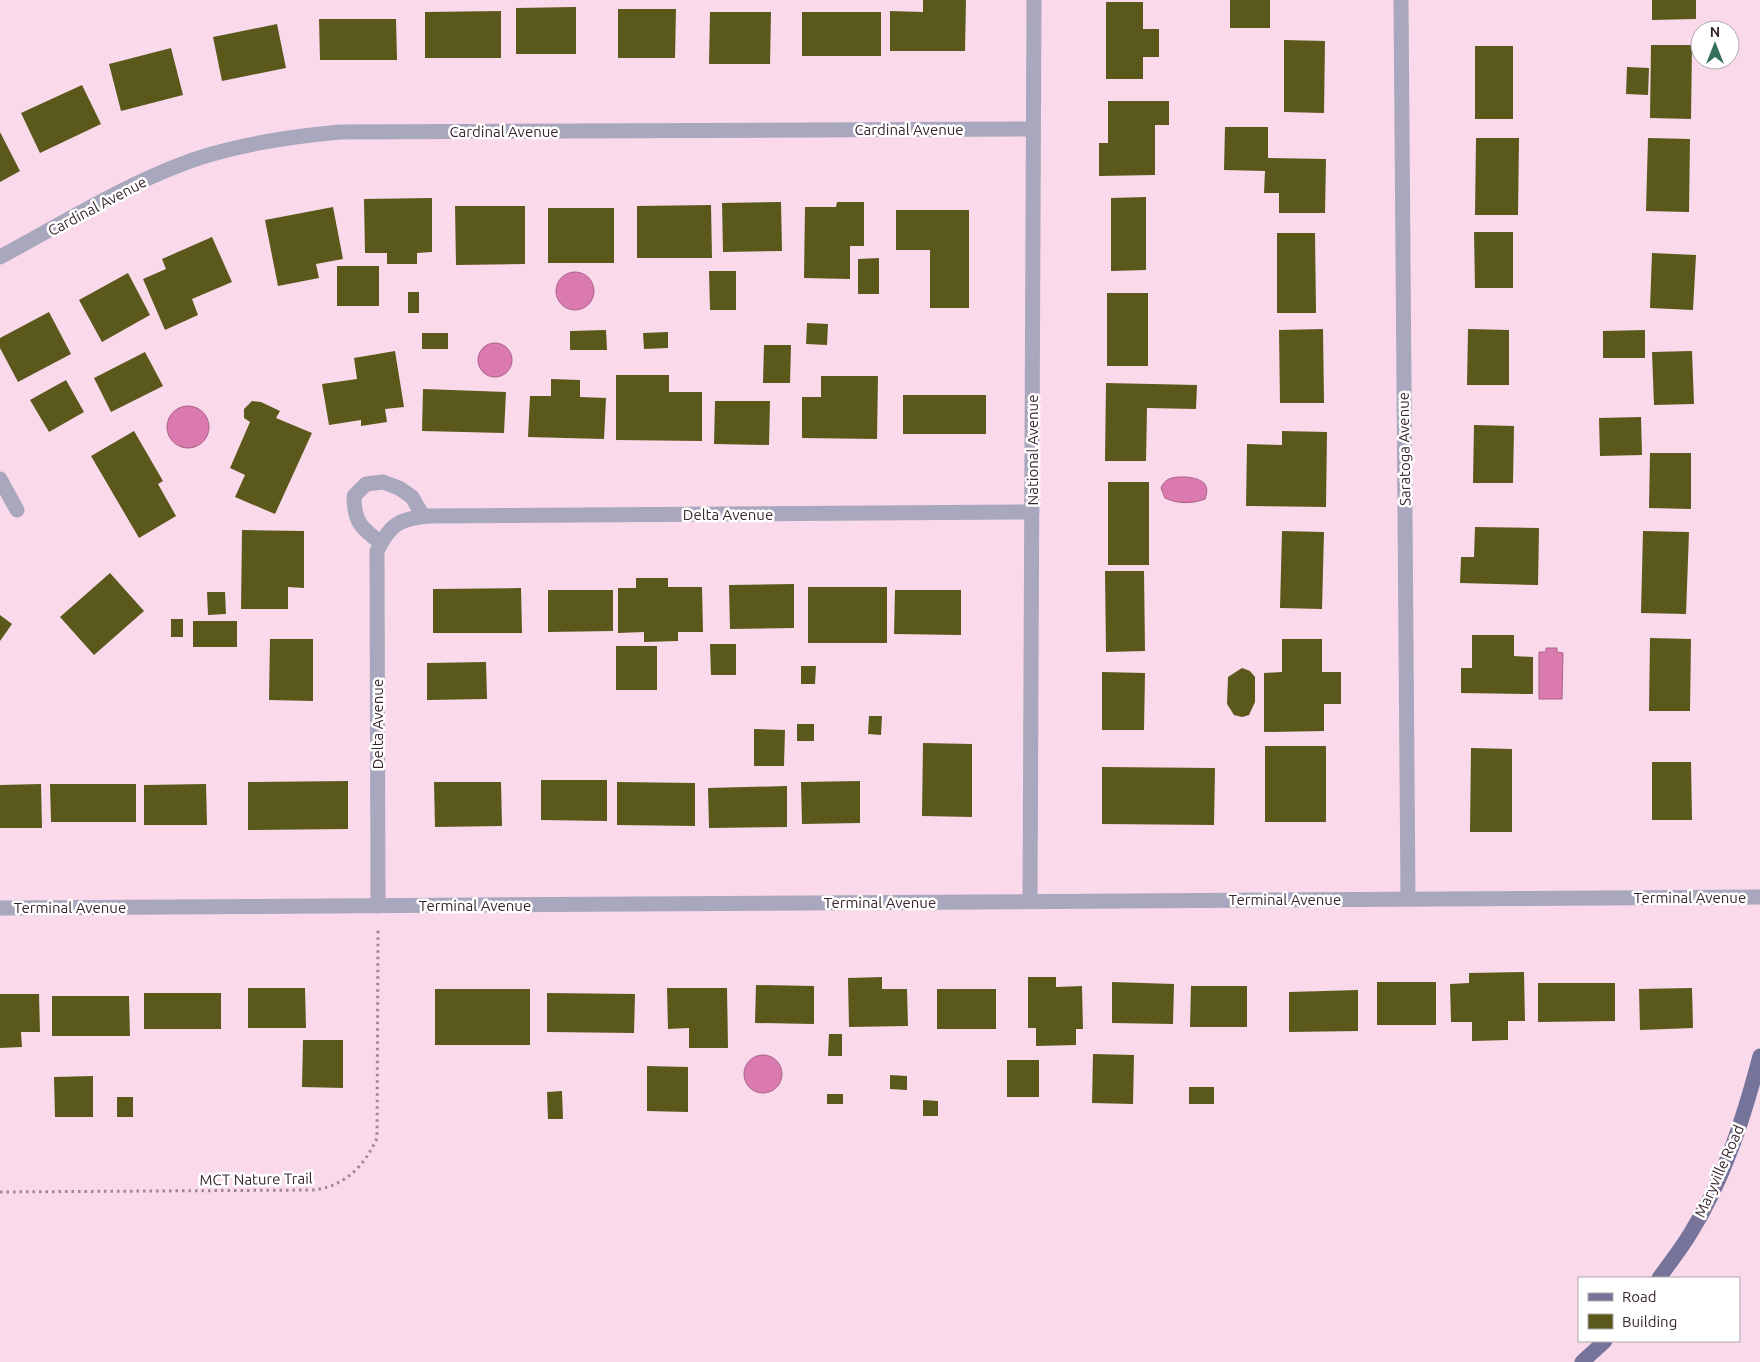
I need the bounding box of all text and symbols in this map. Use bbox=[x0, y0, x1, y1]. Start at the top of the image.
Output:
north arrow bbox=[1690, 20, 1740, 70]
text: N bbox=[1710, 24, 1720, 40]
street label: Cardinal Avenue bbox=[854, 121, 964, 138]
street label: Cardinal Avenue bbox=[449, 123, 559, 140]
street label: Cardinal Avenue bbox=[45, 173, 149, 239]
street label: Saratoga Avenue bbox=[1395, 392, 1413, 506]
street label: National Avenue bbox=[1024, 395, 1041, 505]
street label: Delta Avenue bbox=[683, 506, 773, 523]
street label: Delta Avenue bbox=[369, 679, 386, 769]
street label: Terminal Avenue bbox=[1634, 889, 1746, 906]
street label: Terminal Avenue bbox=[1229, 891, 1341, 908]
street label: Terminal Avenue bbox=[824, 894, 936, 911]
street label: Terminal Avenue bbox=[419, 897, 531, 914]
street label: Terminal Avenue bbox=[14, 899, 126, 916]
street label: Maryville Road bbox=[1691, 1122, 1747, 1220]
street label: MCT Nature Trail bbox=[199, 1170, 313, 1188]
legend bbox=[1578, 1277, 1740, 1342]
text: Road bbox=[1622, 1288, 1657, 1305]
text: Building bbox=[1622, 1313, 1677, 1330]

